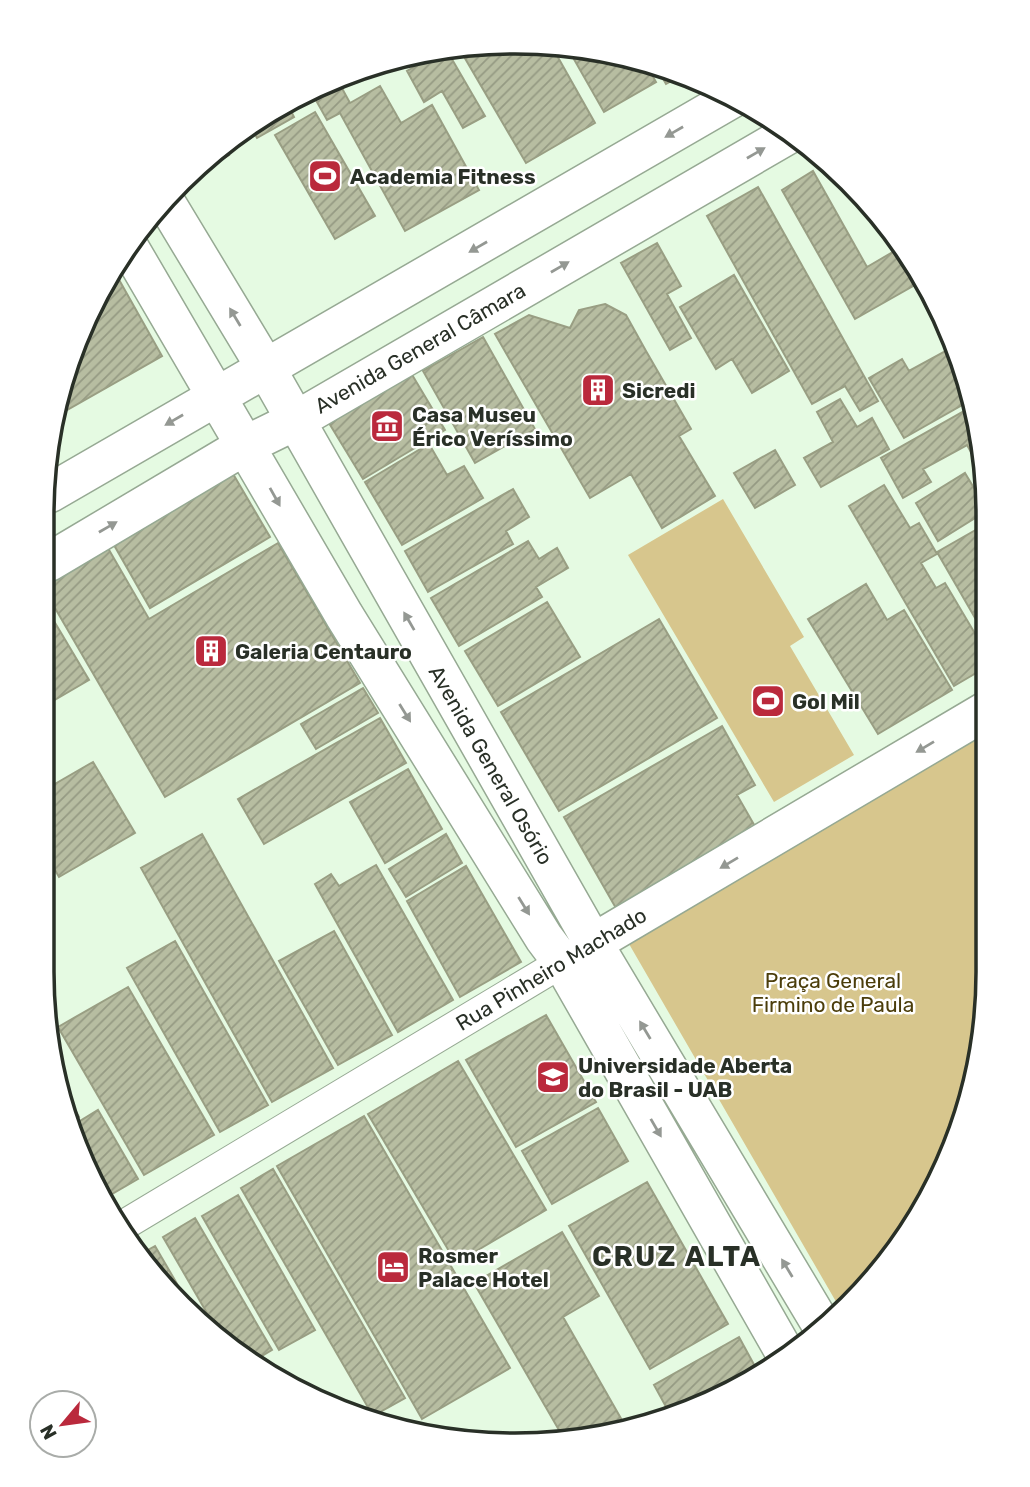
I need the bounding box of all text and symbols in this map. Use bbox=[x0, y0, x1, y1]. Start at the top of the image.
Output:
one-way arrow bbox=[665, 126, 684, 138]
one-way arrow bbox=[747, 147, 766, 159]
sports icon: Academia Fitness bbox=[306, 157, 344, 195]
place label: Academia Fitness bbox=[350, 164, 536, 189]
one-way arrow bbox=[468, 241, 487, 253]
one-way arrow bbox=[550, 261, 569, 273]
street label: Avenida General Câmara bbox=[310, 277, 530, 419]
one-way arrow bbox=[229, 308, 241, 327]
building icon: Sicredi bbox=[579, 371, 617, 409]
place label: Sicredi bbox=[622, 378, 696, 403]
place label: Casa Museu Érico Veríssimo bbox=[412, 402, 573, 451]
museum icon: Casa Museu Érico Veríssimo bbox=[368, 407, 406, 445]
one-way arrow bbox=[164, 414, 184, 426]
one-way arrow bbox=[269, 487, 281, 506]
one-way arrow bbox=[98, 521, 117, 533]
one-way arrow bbox=[403, 611, 415, 631]
building icon: Galeria Centauro bbox=[192, 632, 230, 670]
place label: Galeria Centauro bbox=[235, 639, 412, 664]
street label: Avenida General Osório bbox=[424, 661, 558, 869]
sports icon: Gol Mil bbox=[749, 682, 787, 720]
place label: Gol Mil bbox=[792, 689, 860, 714]
one-way arrow bbox=[398, 703, 411, 722]
one-way arrow bbox=[915, 741, 935, 753]
one-way arrow bbox=[720, 856, 739, 869]
one-way arrow bbox=[518, 897, 531, 916]
street label: Rua Pinheiro Machado bbox=[451, 902, 651, 1036]
park label: Praça General Firmino de Paula bbox=[752, 968, 914, 1017]
one-way arrow bbox=[639, 1021, 652, 1040]
place label: Universidade Aberta do Brasil - UAB bbox=[578, 1053, 792, 1102]
school or university icon: Universidade Aberta do Brasil - UAB bbox=[534, 1058, 572, 1096]
one-way arrow bbox=[650, 1118, 662, 1137]
district label: CRUZ ALTA bbox=[592, 1240, 762, 1273]
place label: Rosmer Palace Hotel bbox=[418, 1243, 549, 1292]
hotel icon: Rosmer Palace Hotel bbox=[374, 1248, 412, 1286]
one-way arrow bbox=[781, 1258, 793, 1277]
north arrow bbox=[28, 1389, 98, 1459]
text: N bbox=[35, 1420, 62, 1444]

